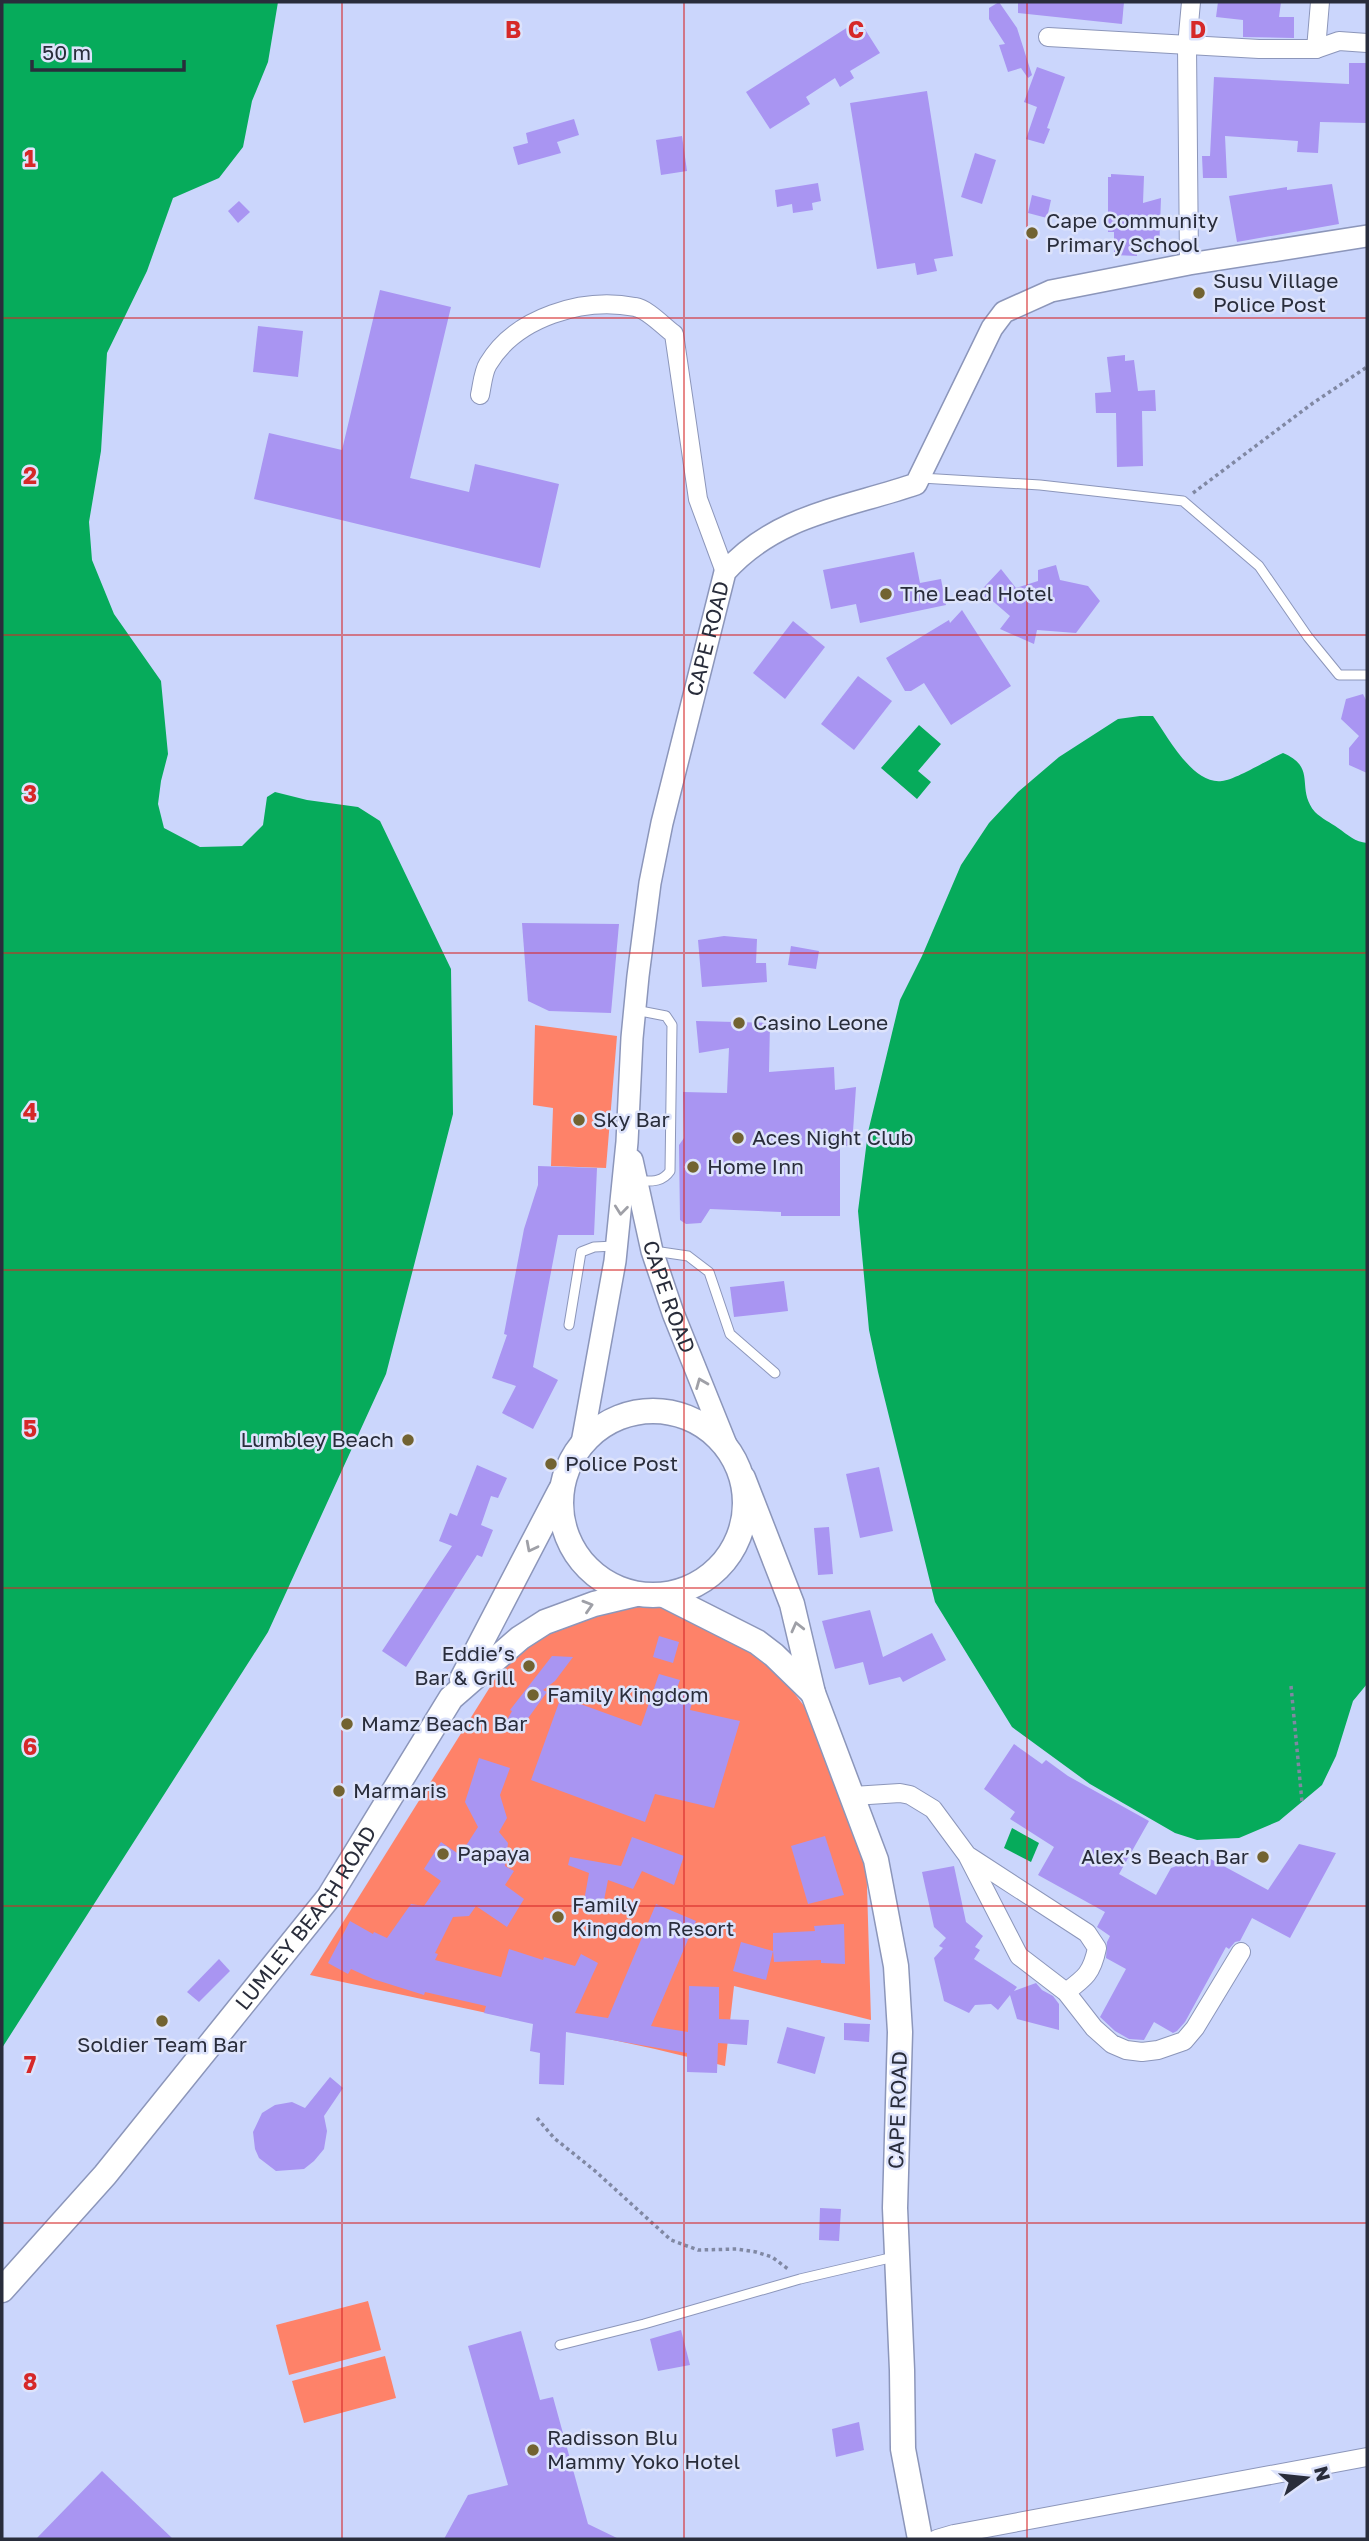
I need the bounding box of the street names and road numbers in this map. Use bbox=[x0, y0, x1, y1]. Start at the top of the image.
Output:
street label: CAPE ROAD bbox=[680, 578, 734, 699]
street label: CAPE ROAD bbox=[638, 1238, 702, 1357]
street label: LUMLEY BEACH ROAD bbox=[229, 1821, 382, 2015]
street label: CAPE ROAD bbox=[882, 2051, 912, 2169]

